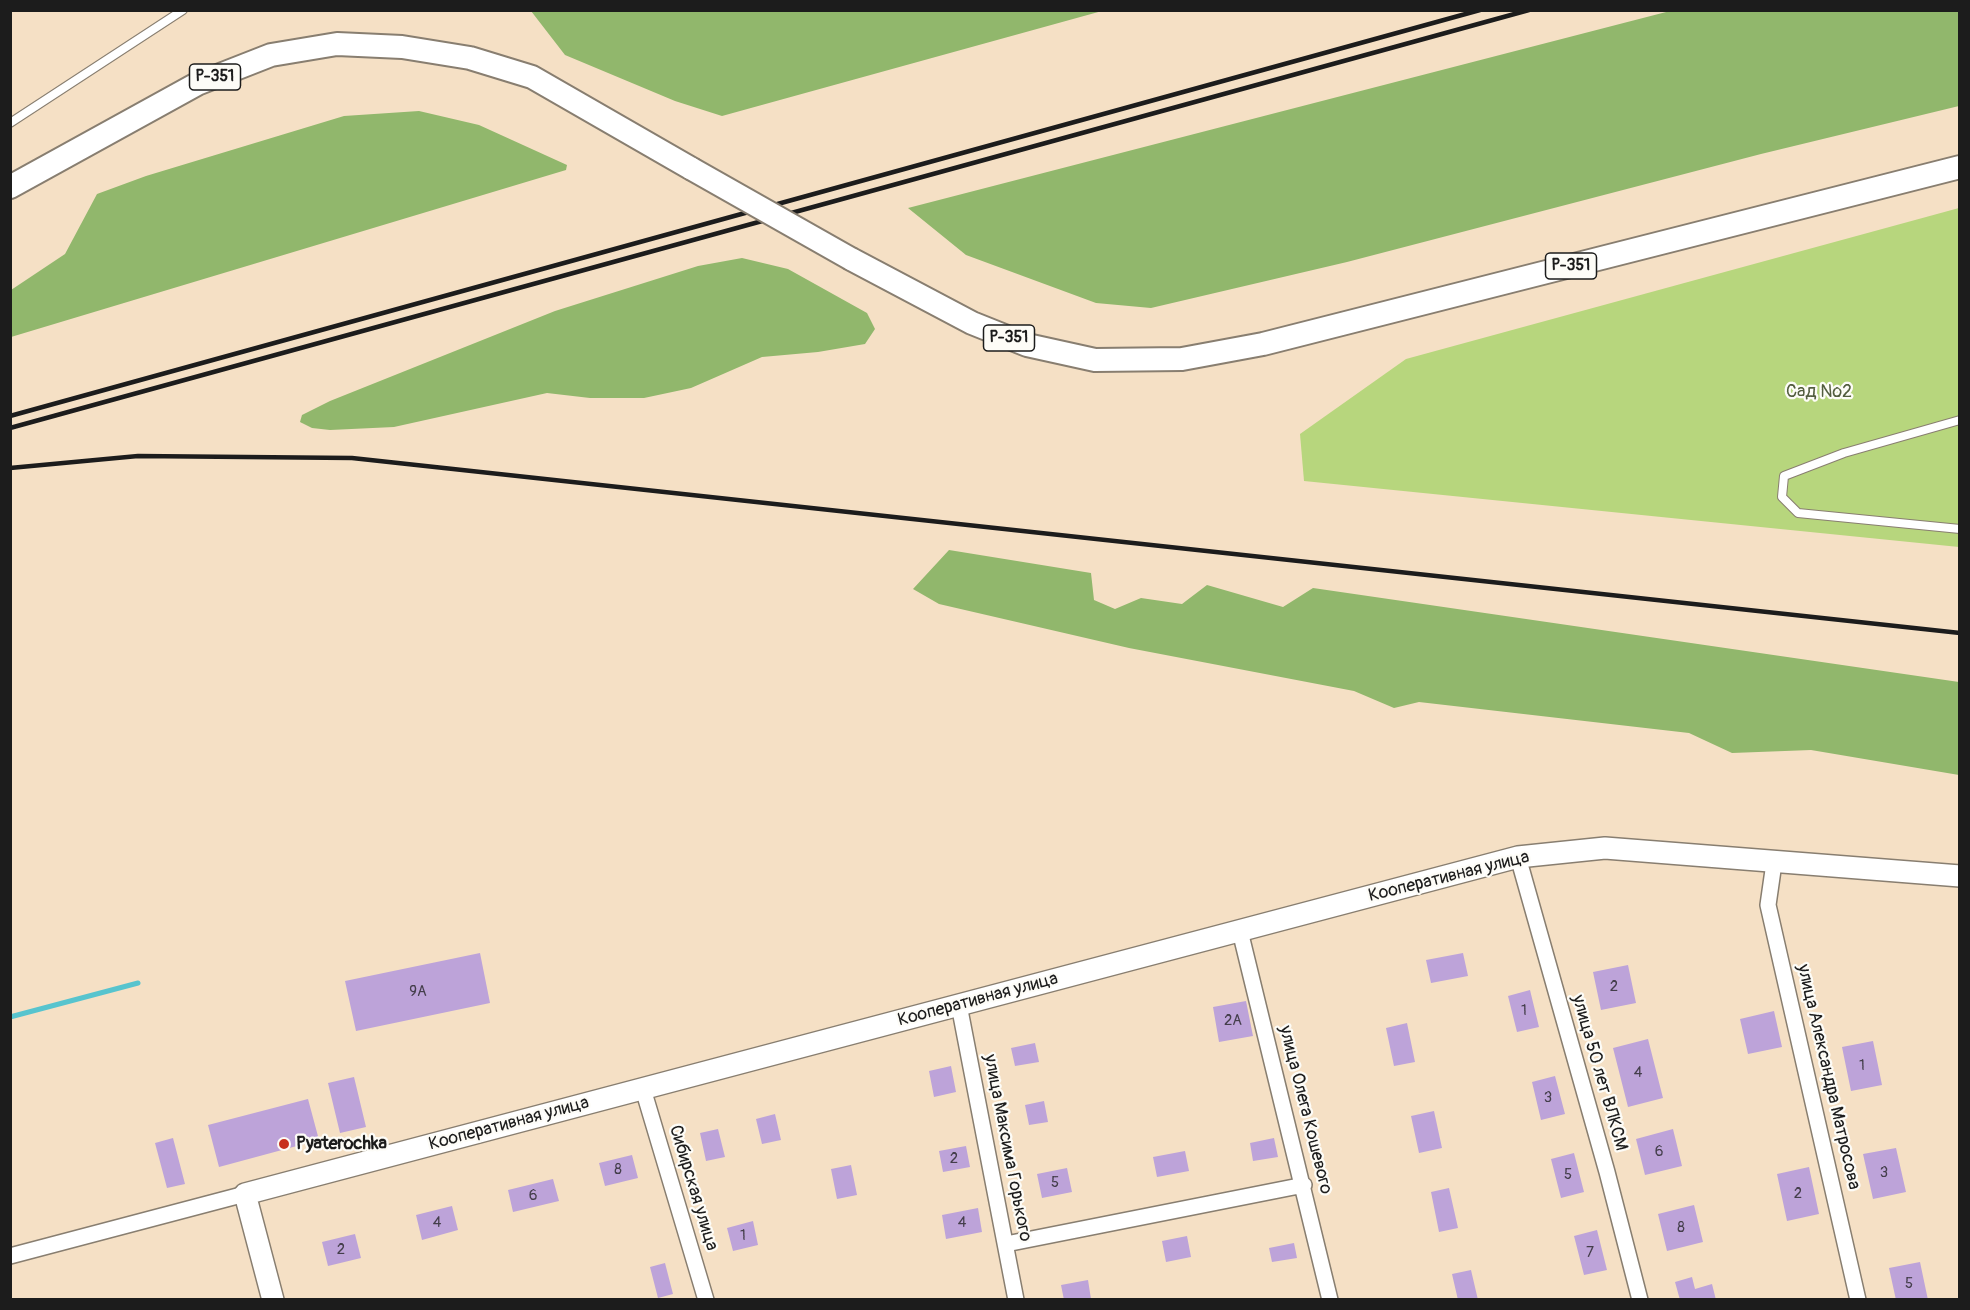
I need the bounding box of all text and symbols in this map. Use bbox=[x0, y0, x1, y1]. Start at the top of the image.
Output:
road number: Р-351 bbox=[190, 64, 240, 90]
road number: Р-351 bbox=[1546, 253, 1596, 279]
road number: Р-351 bbox=[984, 325, 1034, 351]
park label: Сад №2 bbox=[1786, 381, 1852, 403]
street label: Кооперативная улица bbox=[1366, 847, 1532, 907]
street label: улица Александра Матросова bbox=[1792, 962, 1864, 1192]
street label: Кооперативная улица bbox=[896, 968, 1060, 1032]
house number: 2 bbox=[1610, 978, 1618, 996]
house number: 9А bbox=[409, 983, 427, 1001]
street label: улица 50 лет ВЛКСМ bbox=[1566, 992, 1632, 1154]
house number: 1 bbox=[1521, 1002, 1527, 1020]
house number: 2А bbox=[1224, 1012, 1242, 1030]
street label: улица Олега Кошевого bbox=[1274, 1024, 1336, 1196]
street label: улица Максима Горького bbox=[978, 1052, 1036, 1244]
house number: 1 bbox=[1859, 1057, 1865, 1075]
house number: 4 bbox=[1634, 1064, 1642, 1082]
house number: 3 bbox=[1544, 1089, 1552, 1107]
street label: Кооперативная улица bbox=[427, 1092, 591, 1156]
street label: Сибирская улица bbox=[664, 1123, 722, 1253]
place label: Pyaterochka bbox=[296, 1133, 387, 1155]
marker: Pyaterochka bbox=[277, 1137, 291, 1151]
house number: 6 bbox=[1655, 1143, 1663, 1161]
house number: 2 bbox=[950, 1150, 958, 1168]
house number: 8 bbox=[614, 1161, 622, 1179]
house number: 3 bbox=[1880, 1164, 1888, 1182]
house number: 5 bbox=[1564, 1166, 1572, 1184]
house number: 5 bbox=[1051, 1174, 1059, 1192]
house number: 2 bbox=[1794, 1185, 1802, 1203]
house number: 6 bbox=[529, 1187, 537, 1205]
house number: 4 bbox=[433, 1214, 441, 1232]
house number: 4 bbox=[958, 1214, 966, 1232]
house number: 8 bbox=[1677, 1219, 1685, 1237]
house number: 1 bbox=[740, 1227, 746, 1245]
house number: 2 bbox=[337, 1241, 345, 1259]
house number: 7 bbox=[1586, 1244, 1594, 1262]
house number: 5 bbox=[1905, 1275, 1913, 1293]

